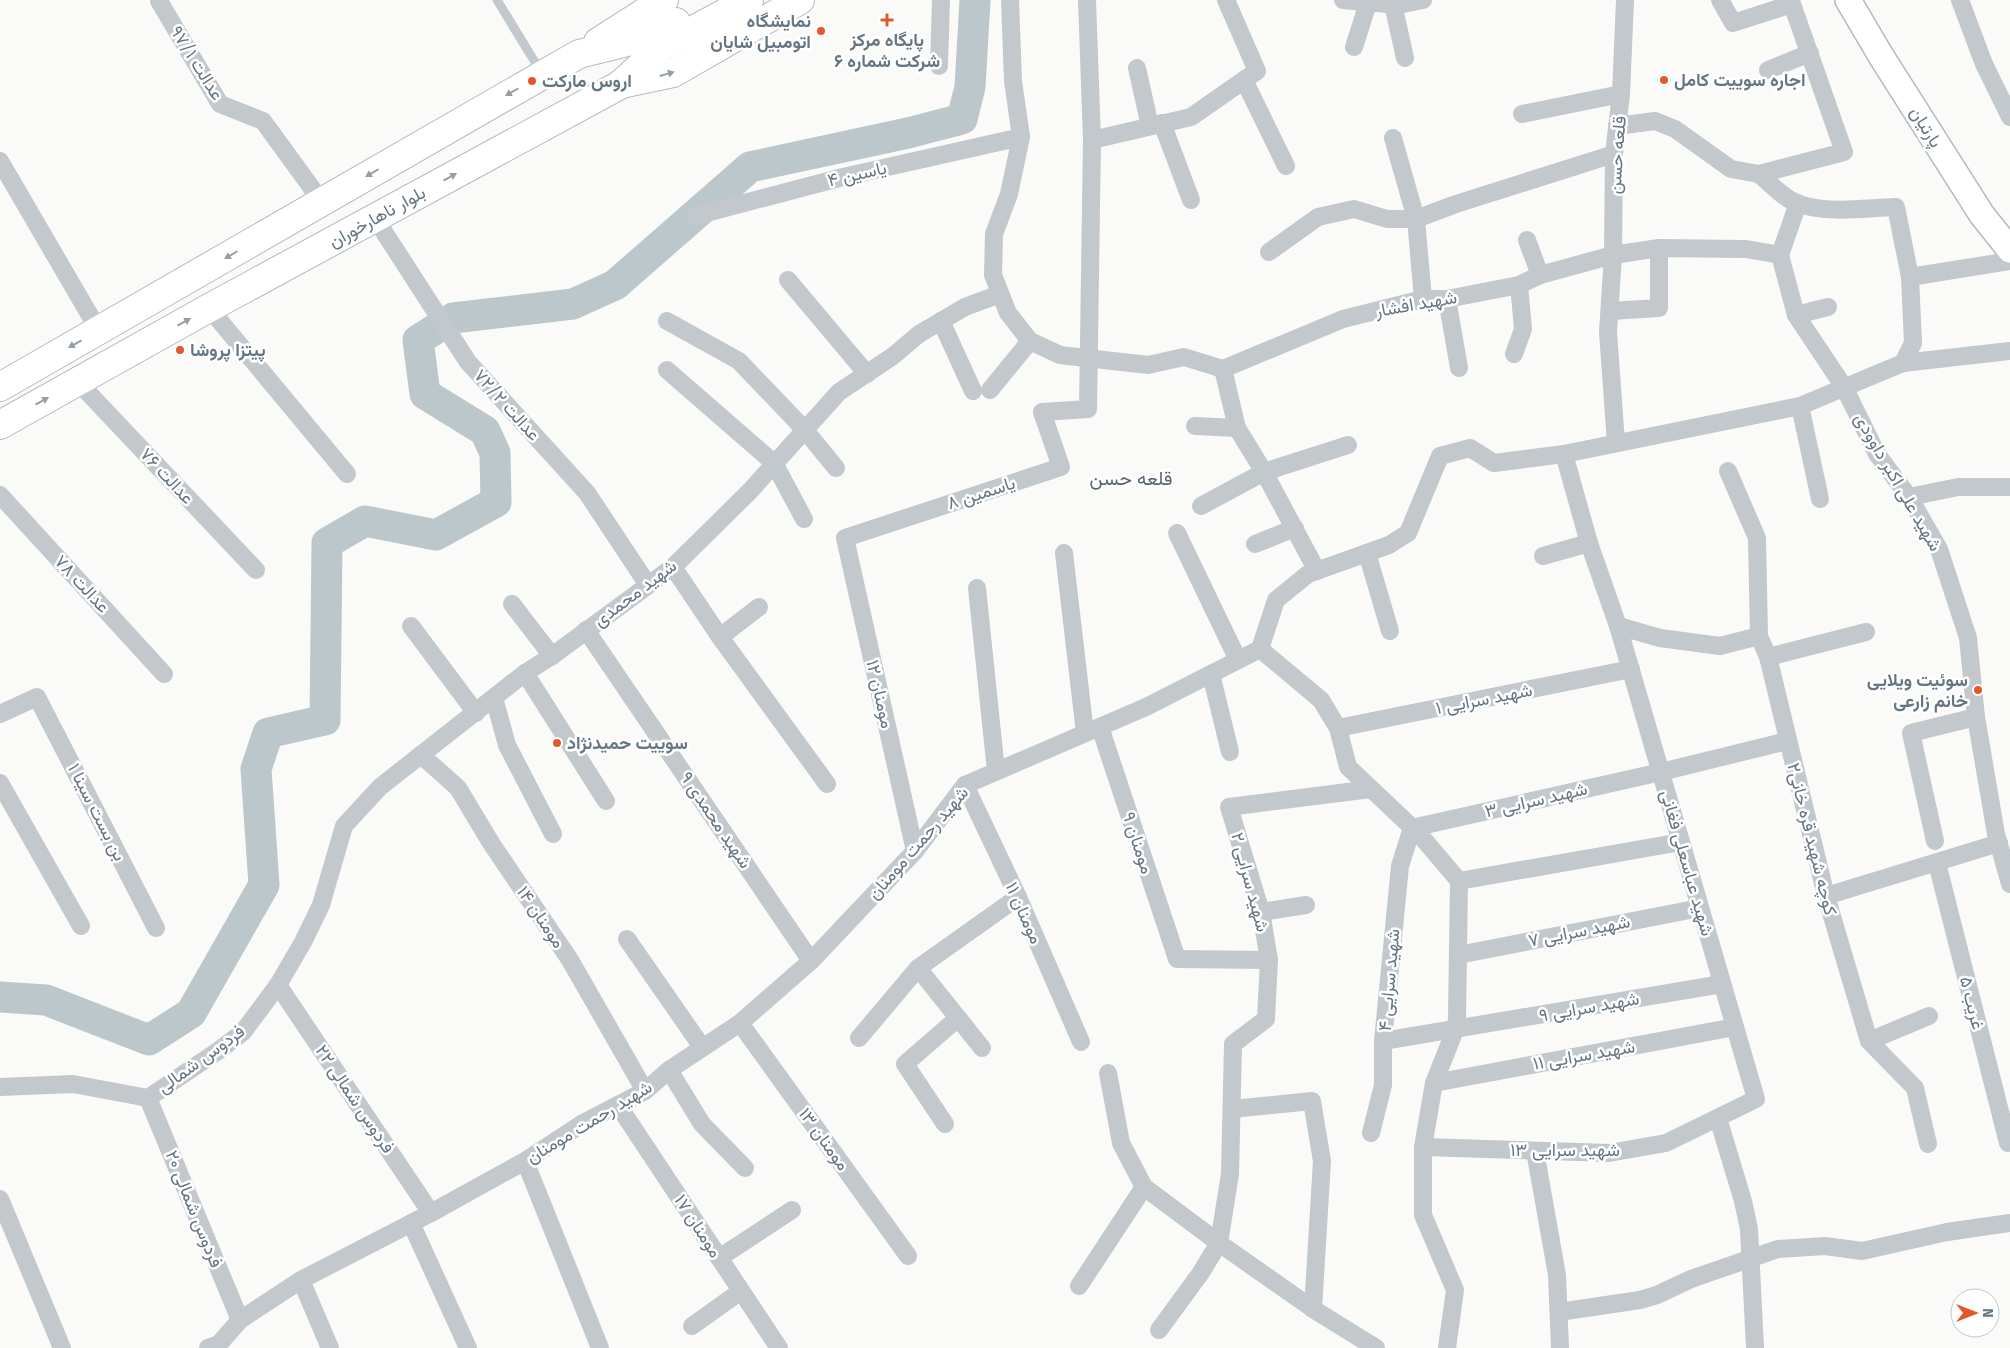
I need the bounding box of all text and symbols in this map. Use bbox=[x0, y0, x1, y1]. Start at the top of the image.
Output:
place label: نمایشگاه اتومبیل شایان bbox=[710, 10, 811, 53]
marker: پایگاه مرکز شرکت شماره ۶ bbox=[880, 13, 894, 27]
street label: ۹۷/۱ عدالت bbox=[166, 22, 228, 104]
marker: نمایشگاه اتومبیل شایان bbox=[815, 25, 827, 37]
place label: پایگاه مرکز شرکت شماره ۶ bbox=[834, 29, 940, 72]
one-way arrow bbox=[660, 69, 675, 77]
place label: اجاره سوییت کامل bbox=[1674, 69, 1806, 91]
place label: اروس مارکت bbox=[542, 70, 632, 92]
marker: اجاره سوییت کامل bbox=[1658, 74, 1670, 86]
marker: اروس مارکت bbox=[526, 75, 538, 87]
one-way arrow bbox=[506, 87, 519, 96]
street label: پارتیان bbox=[1904, 102, 1947, 152]
street label: قلعه حسن bbox=[1603, 115, 1631, 195]
street label: یاسین ۴ bbox=[825, 157, 889, 191]
one-way arrow bbox=[364, 169, 379, 177]
one-way arrow bbox=[443, 173, 457, 181]
street label: بلوار ناهارخوران bbox=[325, 181, 429, 253]
one-way arrow bbox=[225, 250, 238, 259]
street label: شهید افشار bbox=[1372, 286, 1459, 322]
one-way arrow bbox=[177, 318, 192, 326]
place label: پیتزا پروشا bbox=[190, 339, 266, 362]
one-way arrow bbox=[69, 340, 82, 349]
marker: پیتزا پروشا bbox=[174, 344, 186, 356]
street label: عدالت ۷۲/۲ bbox=[469, 365, 545, 445]
one-way arrow bbox=[36, 397, 49, 406]
street label: شهید علی اکبر داوودی bbox=[1850, 409, 1946, 555]
street label: عدالت ۷۶ bbox=[135, 443, 199, 509]
district label: قلعه حسن bbox=[1090, 467, 1172, 490]
street label: یاسمین ۸ bbox=[944, 472, 1018, 514]
street label: ۷۸ عدالت bbox=[50, 551, 114, 617]
street label: شهید محمدی bbox=[589, 555, 681, 631]
street label: مومنان ۱۲ bbox=[861, 658, 899, 730]
place label: سوئیت ویلایی خانم زارعی bbox=[1867, 669, 1968, 713]
street label: شهید سرایی ۱ bbox=[1434, 679, 1534, 719]
marker: سوئیت ویلایی خانم زارعی bbox=[1972, 684, 1984, 696]
place label: سوییت حمیدنژاد bbox=[567, 732, 688, 754]
marker: سوییت حمیدنژاد bbox=[551, 737, 563, 749]
street label: ۱ بن بست سینا bbox=[63, 760, 131, 864]
street label: کوچه شهید قره خانی۲ bbox=[1781, 761, 1842, 918]
street label: ۹ شهید محمدی bbox=[676, 767, 756, 873]
street label: شهید سرایی ۳ bbox=[1483, 778, 1589, 822]
street label: شهید رحمت مومنان bbox=[863, 782, 973, 904]
street label: شهید عباسعلی فغانی bbox=[1656, 787, 1718, 939]
street label: مومنان ۹ bbox=[1118, 809, 1158, 877]
street label: شهید سرایی ۲ bbox=[1226, 830, 1274, 934]
street label: مومنان ۱۱ bbox=[1001, 879, 1047, 947]
street label: مومنان ۱۴ bbox=[512, 882, 570, 952]
street label: شهید سرایی ۷ bbox=[1526, 910, 1632, 952]
street label: شهید سرایی ۴ bbox=[1374, 928, 1404, 1032]
street label: غریب ۵ bbox=[1955, 974, 1989, 1032]
street label: شهید سرایی ۹ bbox=[1537, 987, 1641, 1027]
street label: فردوس شمالی bbox=[153, 1020, 249, 1098]
street label: شهید سرایی ۱۱ bbox=[1531, 1035, 1637, 1075]
street label: فردوس شمالی ۲۲ bbox=[311, 1041, 399, 1157]
street label: شهید رحمت مومنان bbox=[522, 1076, 656, 1168]
street label: مومنان ۱۳ bbox=[794, 1103, 854, 1175]
street label: شهید سرایی ۱۳ bbox=[1510, 1139, 1620, 1161]
street label: فردوس شمالی ۲۰ bbox=[161, 1147, 227, 1271]
street label: مومنان ۱۷ bbox=[670, 1190, 726, 1262]
north arrow bbox=[1950, 1288, 2000, 1338]
text: N bbox=[1979, 1308, 1996, 1318]

